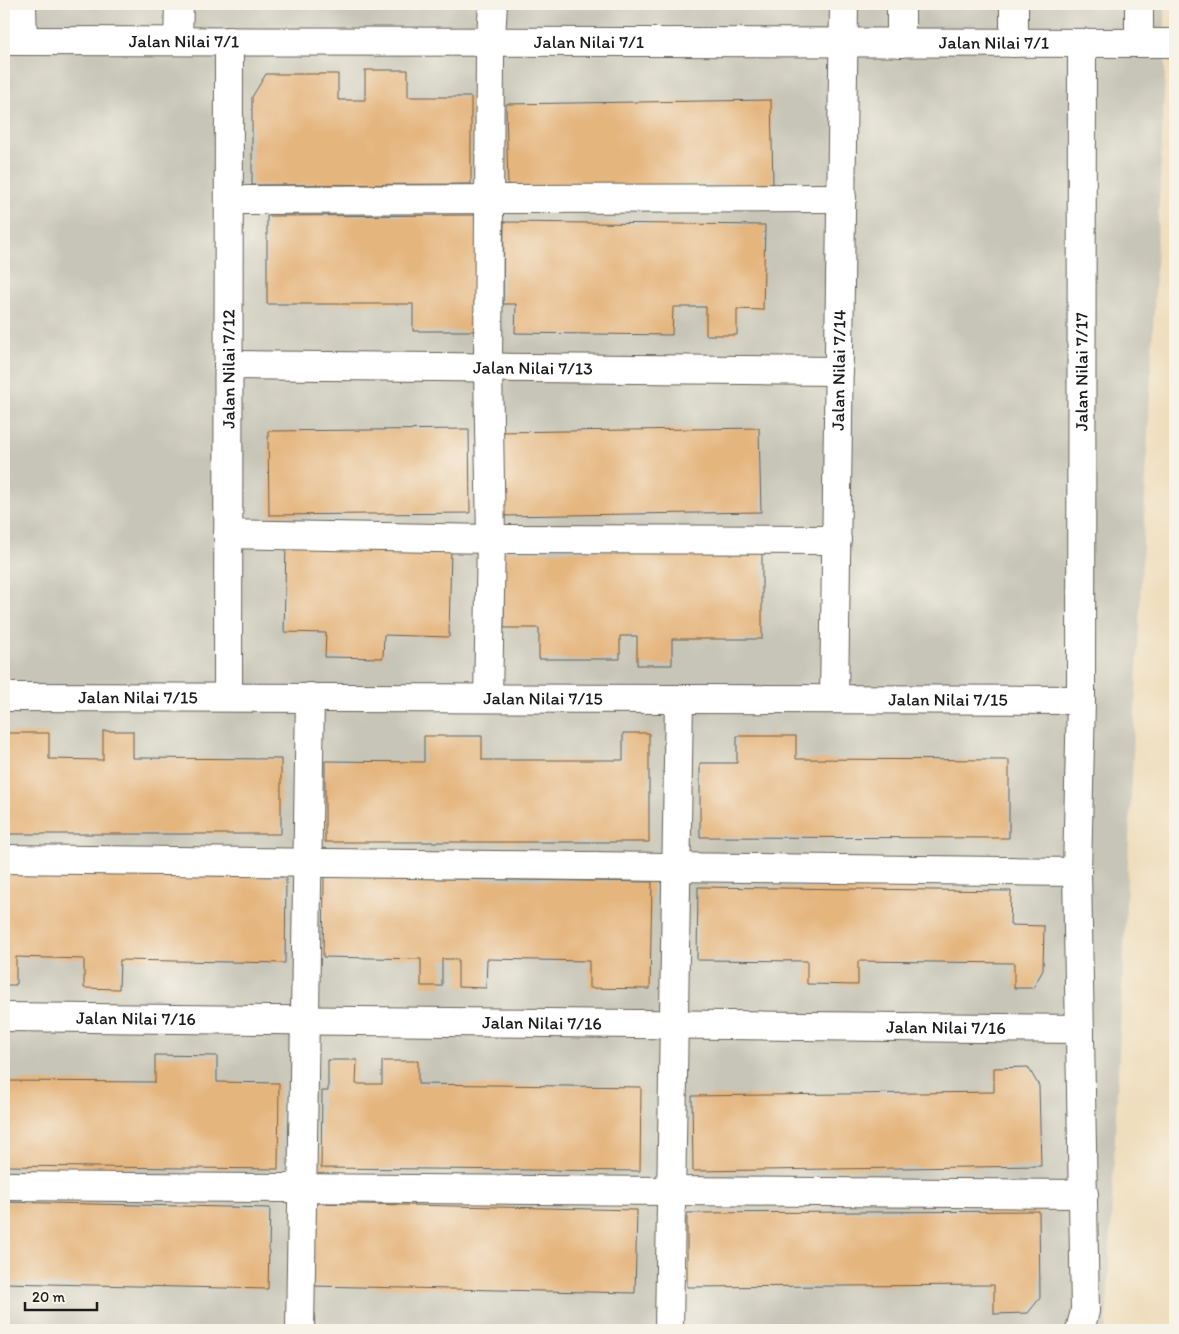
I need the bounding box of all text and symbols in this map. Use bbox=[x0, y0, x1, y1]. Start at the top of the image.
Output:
street label: Jalan Nilai 7/1 bbox=[129, 30, 239, 52]
street label: Jalan Nilai 7/1 bbox=[534, 31, 644, 53]
street label: Jalan Nilai 7/1 bbox=[939, 32, 1049, 54]
street label: Jalan Nilai 7/12 bbox=[217, 309, 240, 429]
street label: Jalan Nilai 7/14 bbox=[827, 309, 851, 431]
street label: Jalan Nilai 7/17 bbox=[1070, 312, 1093, 431]
street label: Jalan Nilai 7/13 bbox=[473, 356, 593, 380]
street label: Jalan Nilai 7/15 bbox=[78, 686, 198, 709]
street label: Jalan Nilai 7/15 bbox=[483, 687, 603, 710]
street label: Jalan Nilai 7/15 bbox=[888, 688, 1008, 711]
street label: Jalan Nilai 7/16 bbox=[76, 1007, 196, 1030]
street label: Jalan Nilai 7/16 bbox=[482, 1011, 602, 1035]
street label: Jalan Nilai 7/16 bbox=[886, 1016, 1006, 1039]
scale bar bbox=[25, 1279, 98, 1311]
text: 20 m bbox=[32, 1288, 66, 1306]

